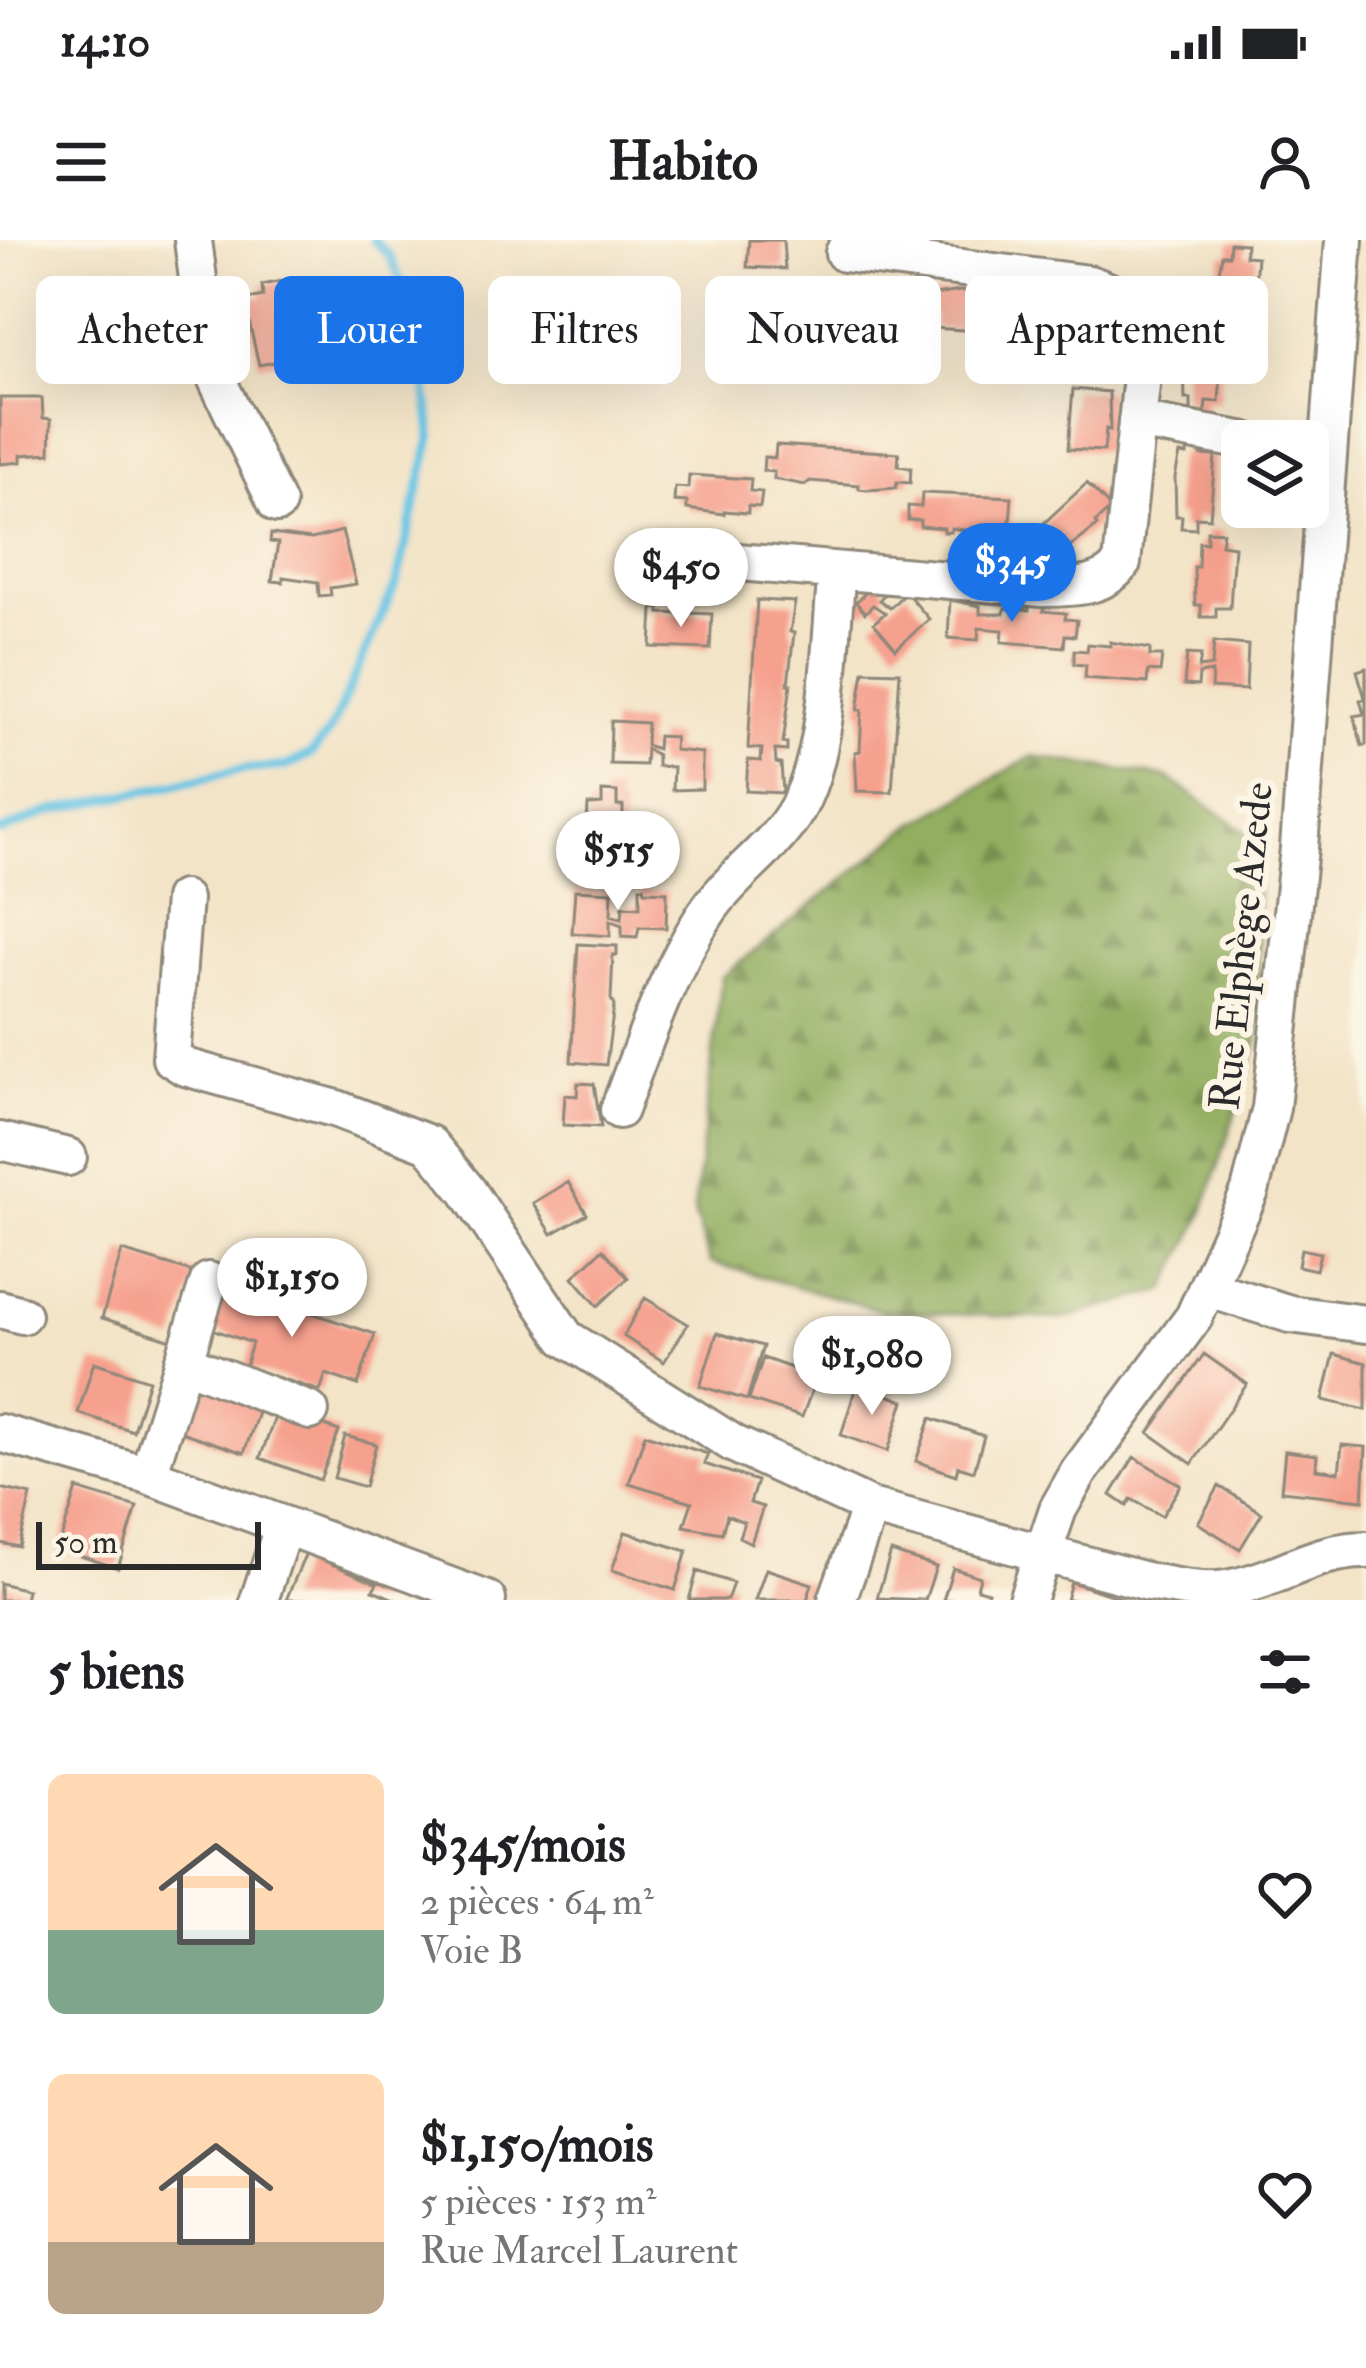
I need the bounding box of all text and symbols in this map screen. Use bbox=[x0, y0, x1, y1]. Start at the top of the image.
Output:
text: 14:10 bbox=[60, 14, 150, 70]
text: Habito bbox=[608, 128, 758, 196]
icon: menu bbox=[48, 129, 114, 195]
icon: person bbox=[1252, 129, 1318, 195]
chip: Acheter bbox=[36, 276, 250, 384]
chip: Louer bbox=[274, 276, 464, 384]
chip: Filtres bbox=[488, 276, 681, 384]
chip: Nouveau bbox=[705, 276, 941, 384]
chip: Appartement bbox=[965, 276, 1268, 384]
map controls bbox=[1221, 420, 1329, 528]
button: layers bbox=[1221, 420, 1329, 528]
pin: $345 bbox=[941, 523, 1083, 625]
pin: $450 bbox=[610, 528, 752, 630]
text: $345 bbox=[974, 537, 1050, 586]
text: $450 bbox=[641, 542, 721, 591]
street label: Rue Elphège Azede bbox=[1199, 780, 1285, 1113]
pin: $515 bbox=[547, 811, 689, 913]
text: $515 bbox=[583, 825, 653, 874]
pin: $1,150 bbox=[194, 1238, 390, 1340]
text: $1,150 bbox=[244, 1252, 340, 1301]
pin: $1,080 bbox=[774, 1316, 970, 1418]
text: $1,080 bbox=[820, 1330, 924, 1379]
scale bar bbox=[36, 1516, 261, 1569]
text: 50 m bbox=[54, 1522, 118, 1563]
icon: filters bbox=[1252, 1639, 1318, 1705]
text: 5 biens bbox=[48, 1640, 184, 1704]
text: $345/mois bbox=[420, 1813, 626, 1877]
icon: home bbox=[144, 1822, 288, 1966]
icon: heart bbox=[1252, 1861, 1318, 1927]
text: 2 pièces · 64 m² bbox=[420, 1877, 654, 1926]
text: Voie B bbox=[420, 1926, 523, 1975]
text: $1,150/mois bbox=[420, 2113, 653, 2177]
icon: home bbox=[144, 2122, 288, 2266]
icon: heart bbox=[1252, 2161, 1318, 2227]
text: 5 pièces · 153 m² bbox=[420, 2177, 656, 2226]
text: Rue Marcel Laurent bbox=[420, 2226, 738, 2275]

